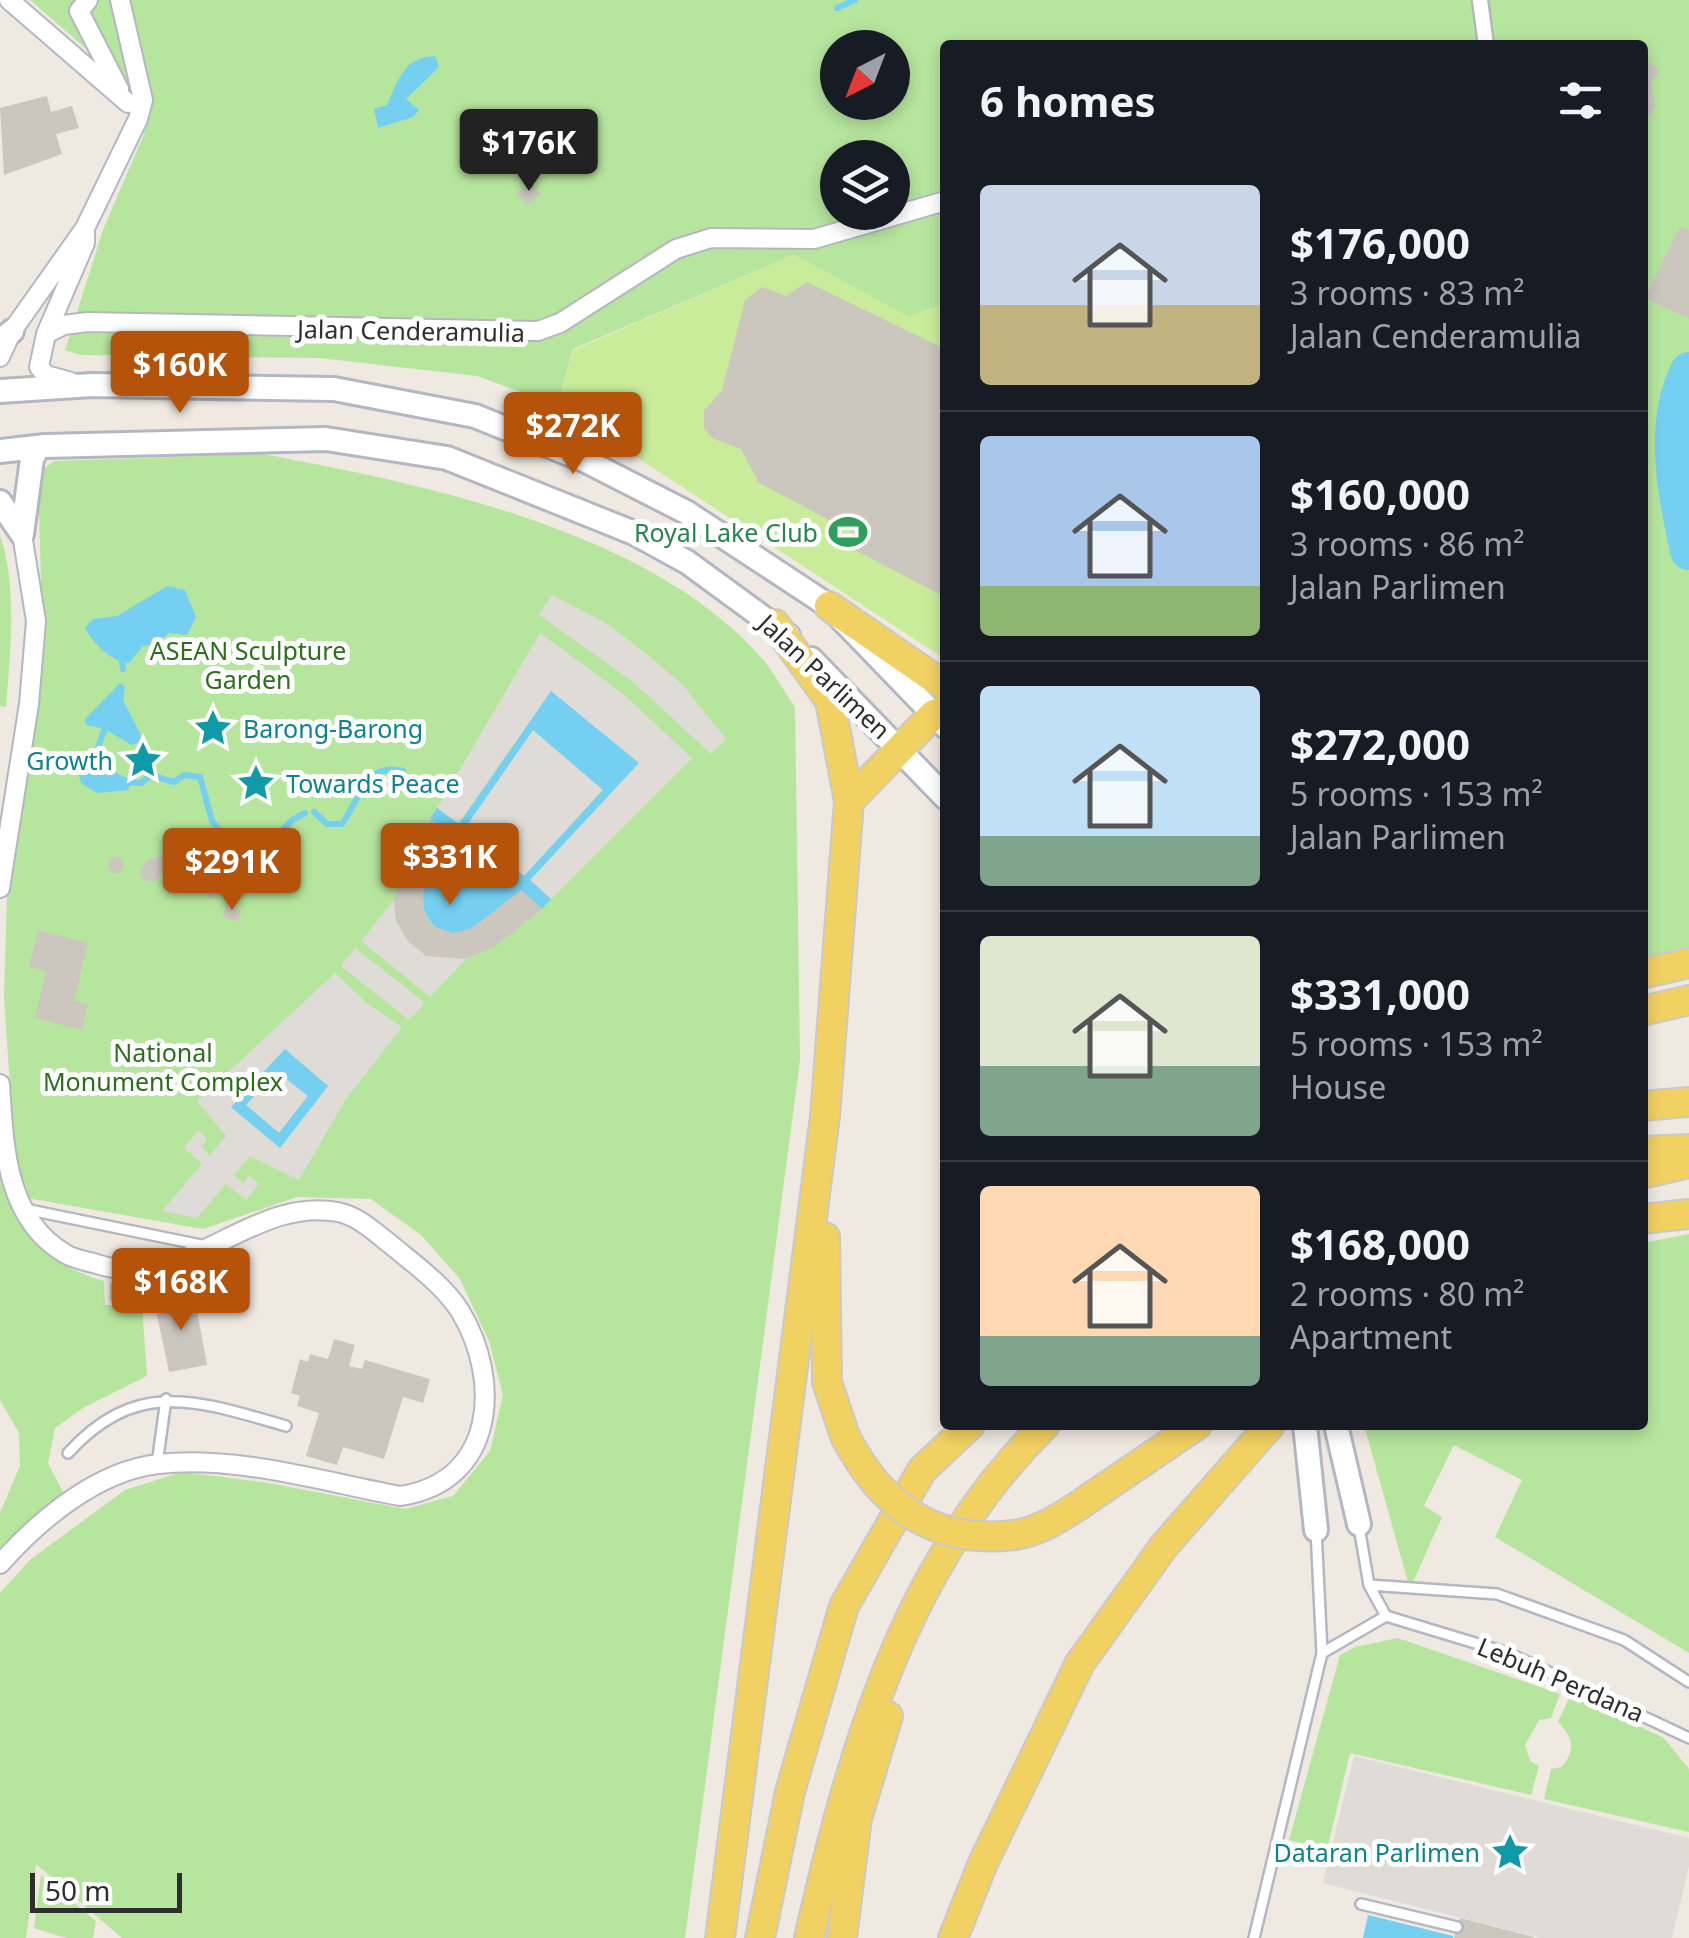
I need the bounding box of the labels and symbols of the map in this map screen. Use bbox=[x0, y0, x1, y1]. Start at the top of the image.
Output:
north arrow bbox=[820, 30, 910, 120]
pin: $176K bbox=[459, 109, 599, 194]
street label: Jalan Cenderamulia bbox=[295, 311, 525, 349]
pin: $160K bbox=[110, 331, 250, 416]
pin: $272K bbox=[503, 392, 643, 477]
sports icon: Royal Lake Club bbox=[827, 511, 869, 553]
place label: Royal Lake Club bbox=[634, 515, 818, 549]
street label: Jalan Parlimen bbox=[750, 605, 898, 746]
park label: ASEAN Sculpture Garden bbox=[150, 633, 346, 696]
place icon: Barong-Barong bbox=[192, 707, 234, 749]
place label: Barong-Barong bbox=[243, 711, 423, 745]
place icon: Growth bbox=[122, 739, 164, 781]
place label: Growth bbox=[26, 743, 113, 777]
place icon: Towards Peace bbox=[235, 762, 277, 804]
place label: Towards Peace bbox=[286, 766, 459, 800]
pin: $331K bbox=[380, 823, 520, 908]
pin: $291K bbox=[162, 828, 302, 913]
park label: National Monument Complex bbox=[43, 1035, 283, 1098]
pin: $168K bbox=[111, 1248, 251, 1333]
street label: Lebuh Perdana bbox=[1472, 1629, 1650, 1729]
place icon: Dataran Parlimen bbox=[1489, 1831, 1531, 1873]
place label: Dataran Parlimen bbox=[1274, 1835, 1480, 1869]
scale bar bbox=[30, 1868, 182, 1912]

